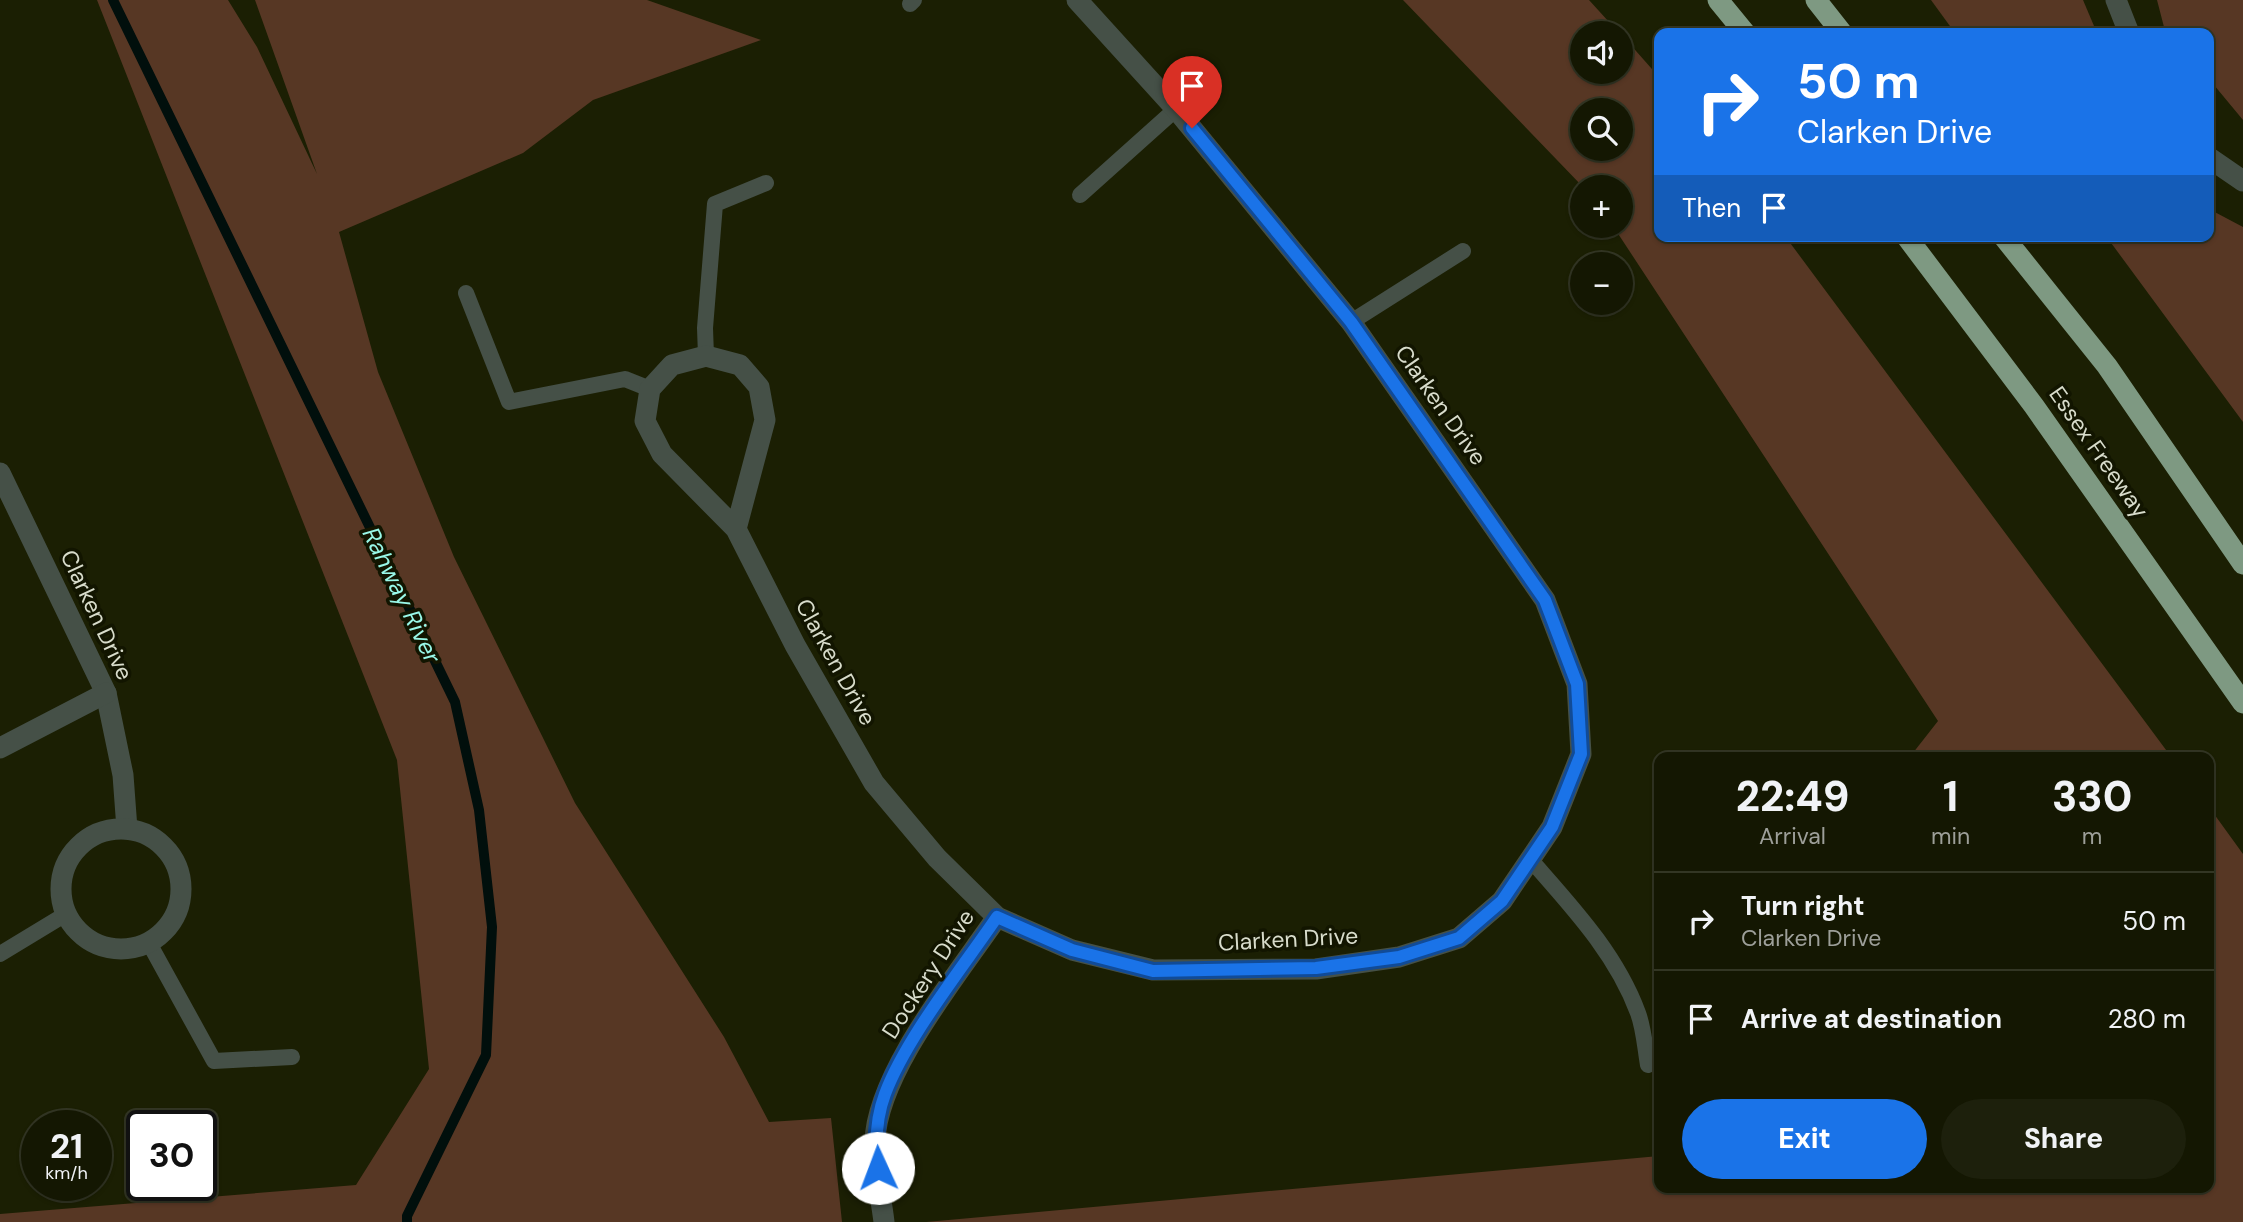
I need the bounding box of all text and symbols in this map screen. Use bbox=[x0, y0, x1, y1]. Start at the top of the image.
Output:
map controls bbox=[1570, 21, 1633, 315]
button: sound bbox=[1570, 21, 1633, 84]
text: 50 m bbox=[1797, 49, 1920, 113]
pin bbox=[1162, 56, 1222, 128]
icon: right bbox=[1682, 56, 1773, 147]
icon: arrive bbox=[1173, 67, 1211, 105]
button: search bbox=[1570, 98, 1633, 161]
text: Clarken Drive bbox=[1797, 111, 1992, 153]
button: + bbox=[1570, 175, 1633, 238]
icon: arrive bbox=[1755, 189, 1793, 227]
text: Then bbox=[1682, 191, 1741, 225]
button: − bbox=[1570, 252, 1633, 315]
street label: Clarken Drive bbox=[1388, 339, 1494, 471]
street label: Essex Freeway bbox=[2042, 380, 2156, 524]
water label: Rahway River bbox=[356, 522, 449, 669]
street label: Clarken Drive bbox=[54, 545, 140, 685]
street label: Clarken Drive bbox=[789, 593, 883, 731]
text: 22:49 bbox=[1736, 769, 1849, 824]
text: 1 bbox=[1943, 769, 1958, 824]
text: 330 bbox=[2052, 769, 2132, 824]
text: Arrival bbox=[1759, 821, 1826, 851]
text: min bbox=[1931, 821, 1970, 851]
text: m bbox=[2082, 821, 2102, 851]
text: Turn right bbox=[1741, 889, 1865, 923]
icon: right bbox=[1682, 902, 1720, 940]
street label: Dockery Drive bbox=[875, 904, 981, 1044]
text: 50 m bbox=[2122, 904, 2186, 938]
street label: Clarken Drive bbox=[1217, 920, 1359, 958]
text: Clarken Drive bbox=[1741, 923, 1881, 953]
icon: arrive bbox=[1682, 1000, 1720, 1038]
text: Arrive at destination bbox=[1741, 1002, 2002, 1036]
text: 280 m bbox=[2108, 1002, 2186, 1036]
button: Exit bbox=[1682, 1099, 1927, 1179]
button: Share bbox=[1941, 1099, 2186, 1179]
speed limit sign: 30 bbox=[126, 1110, 217, 1201]
text: 21 bbox=[50, 1123, 83, 1169]
position arrow bbox=[841, 1131, 915, 1205]
text: km/h bbox=[45, 1161, 88, 1185]

